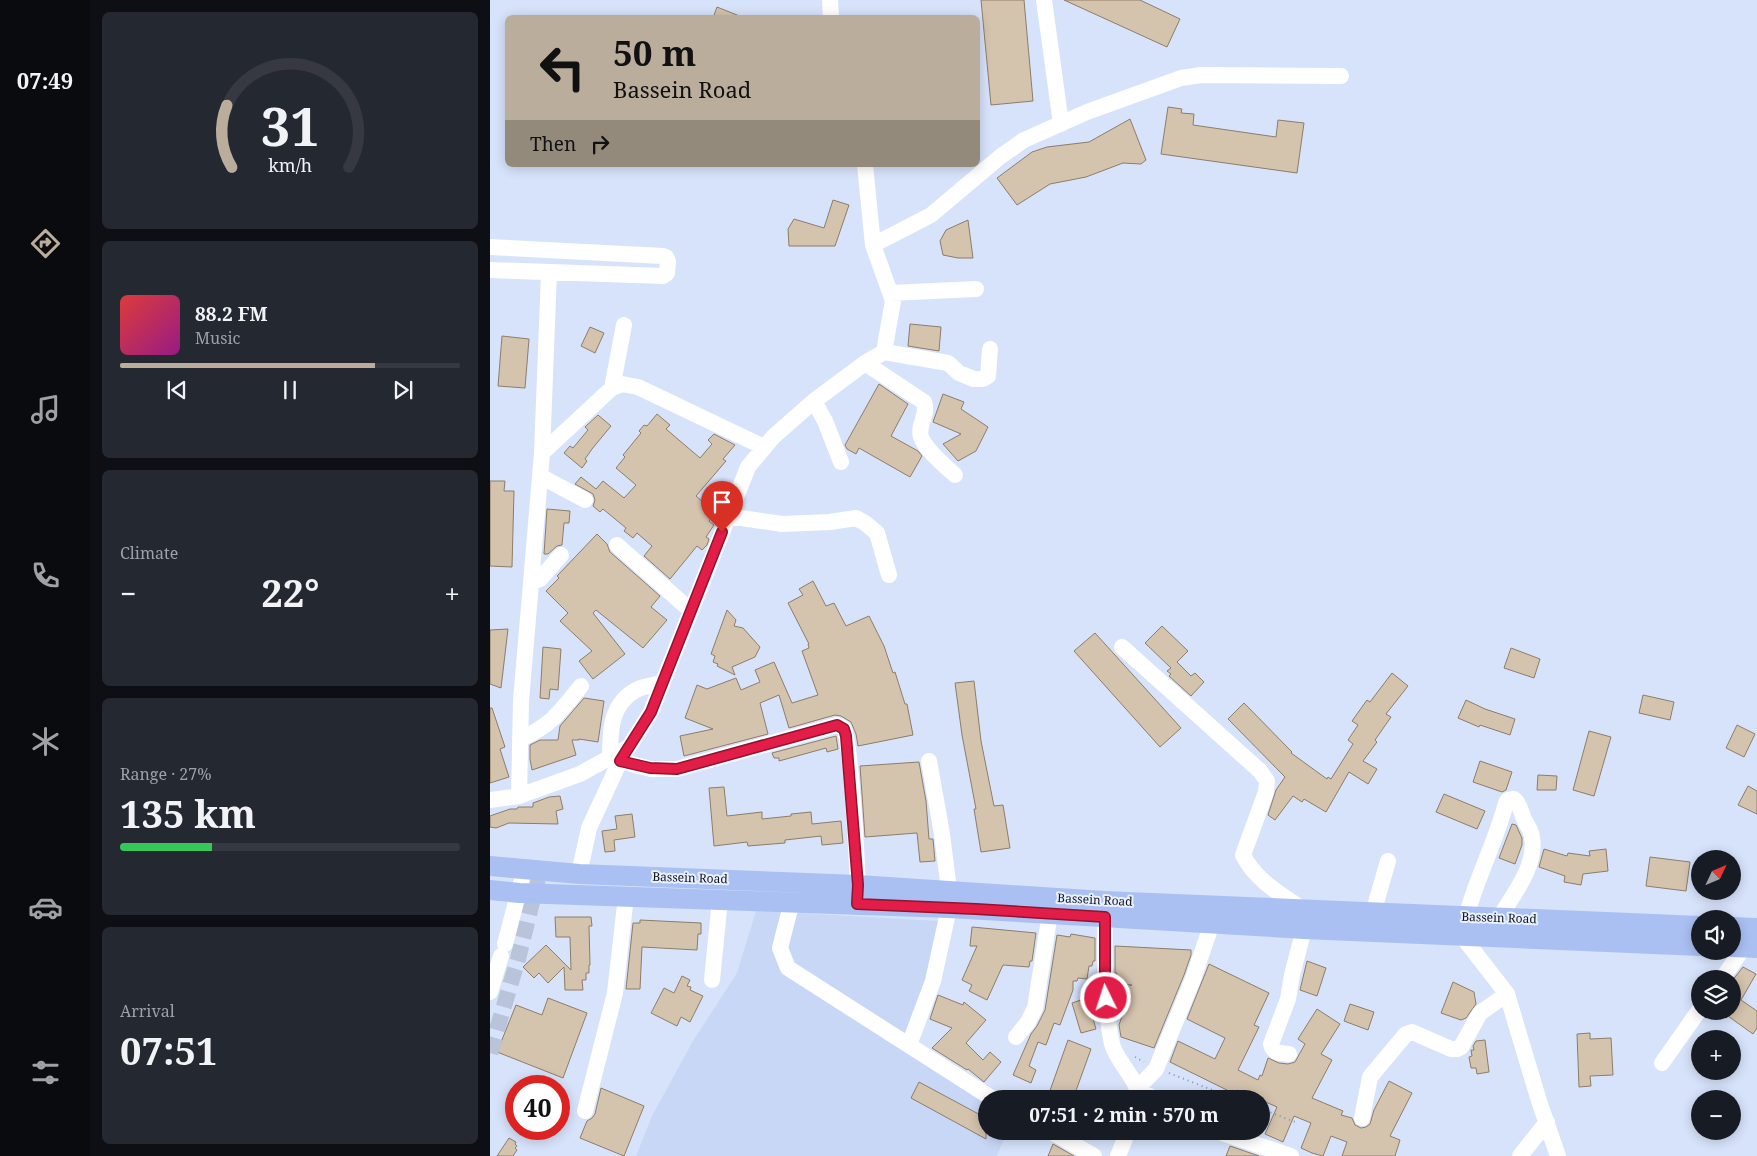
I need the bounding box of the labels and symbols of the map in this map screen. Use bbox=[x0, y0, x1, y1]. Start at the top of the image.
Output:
pin bbox=[701, 481, 743, 532]
north arrow bbox=[1691, 850, 1741, 900]
street label: Bassein Road bbox=[652, 868, 729, 887]
street label: Bassein Road bbox=[1057, 889, 1134, 910]
street label: Bassein Road bbox=[1461, 908, 1538, 927]
position arrow bbox=[1079, 971, 1131, 1023]
speed limit sign: 40 bbox=[505, 1075, 570, 1140]

